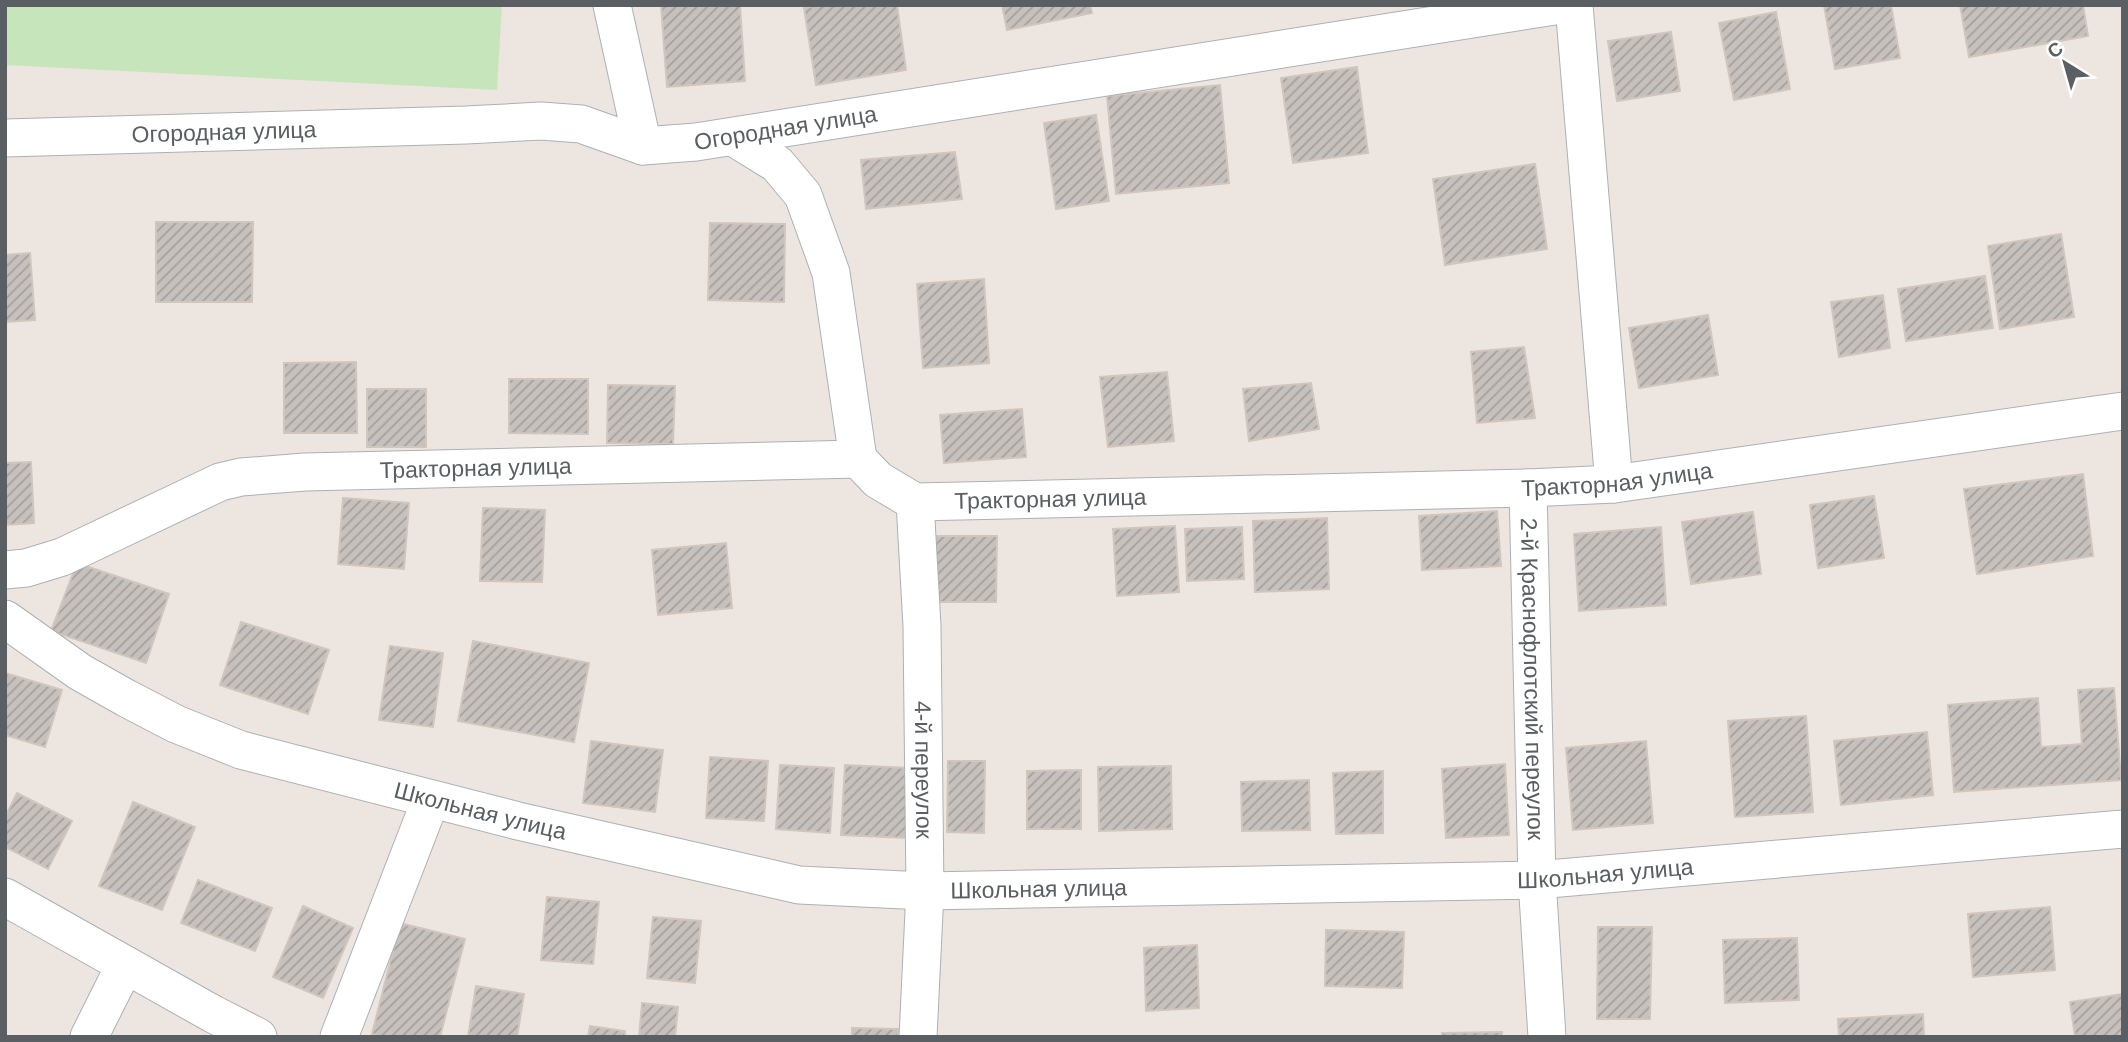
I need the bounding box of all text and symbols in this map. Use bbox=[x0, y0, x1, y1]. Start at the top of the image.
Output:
north arrow bbox=[2030, 28, 2100, 98]
text: С bbox=[2043, 37, 2067, 62]
street label: Огородная улица bbox=[692, 100, 879, 155]
street label: Огородная улица bbox=[131, 116, 317, 147]
street label: Тракторная улица bbox=[379, 453, 572, 483]
street label: Тракторная улица bbox=[1521, 457, 1714, 501]
street label: Тракторная улица bbox=[954, 484, 1147, 514]
street label: 2-й Краснофлотский переулок bbox=[1516, 518, 1549, 841]
street label: 4-й переулок bbox=[910, 701, 937, 840]
street label: Школьная улица bbox=[391, 777, 569, 845]
street label: Школьная улица bbox=[1517, 853, 1695, 893]
street label: Школьная улица bbox=[950, 874, 1127, 904]

